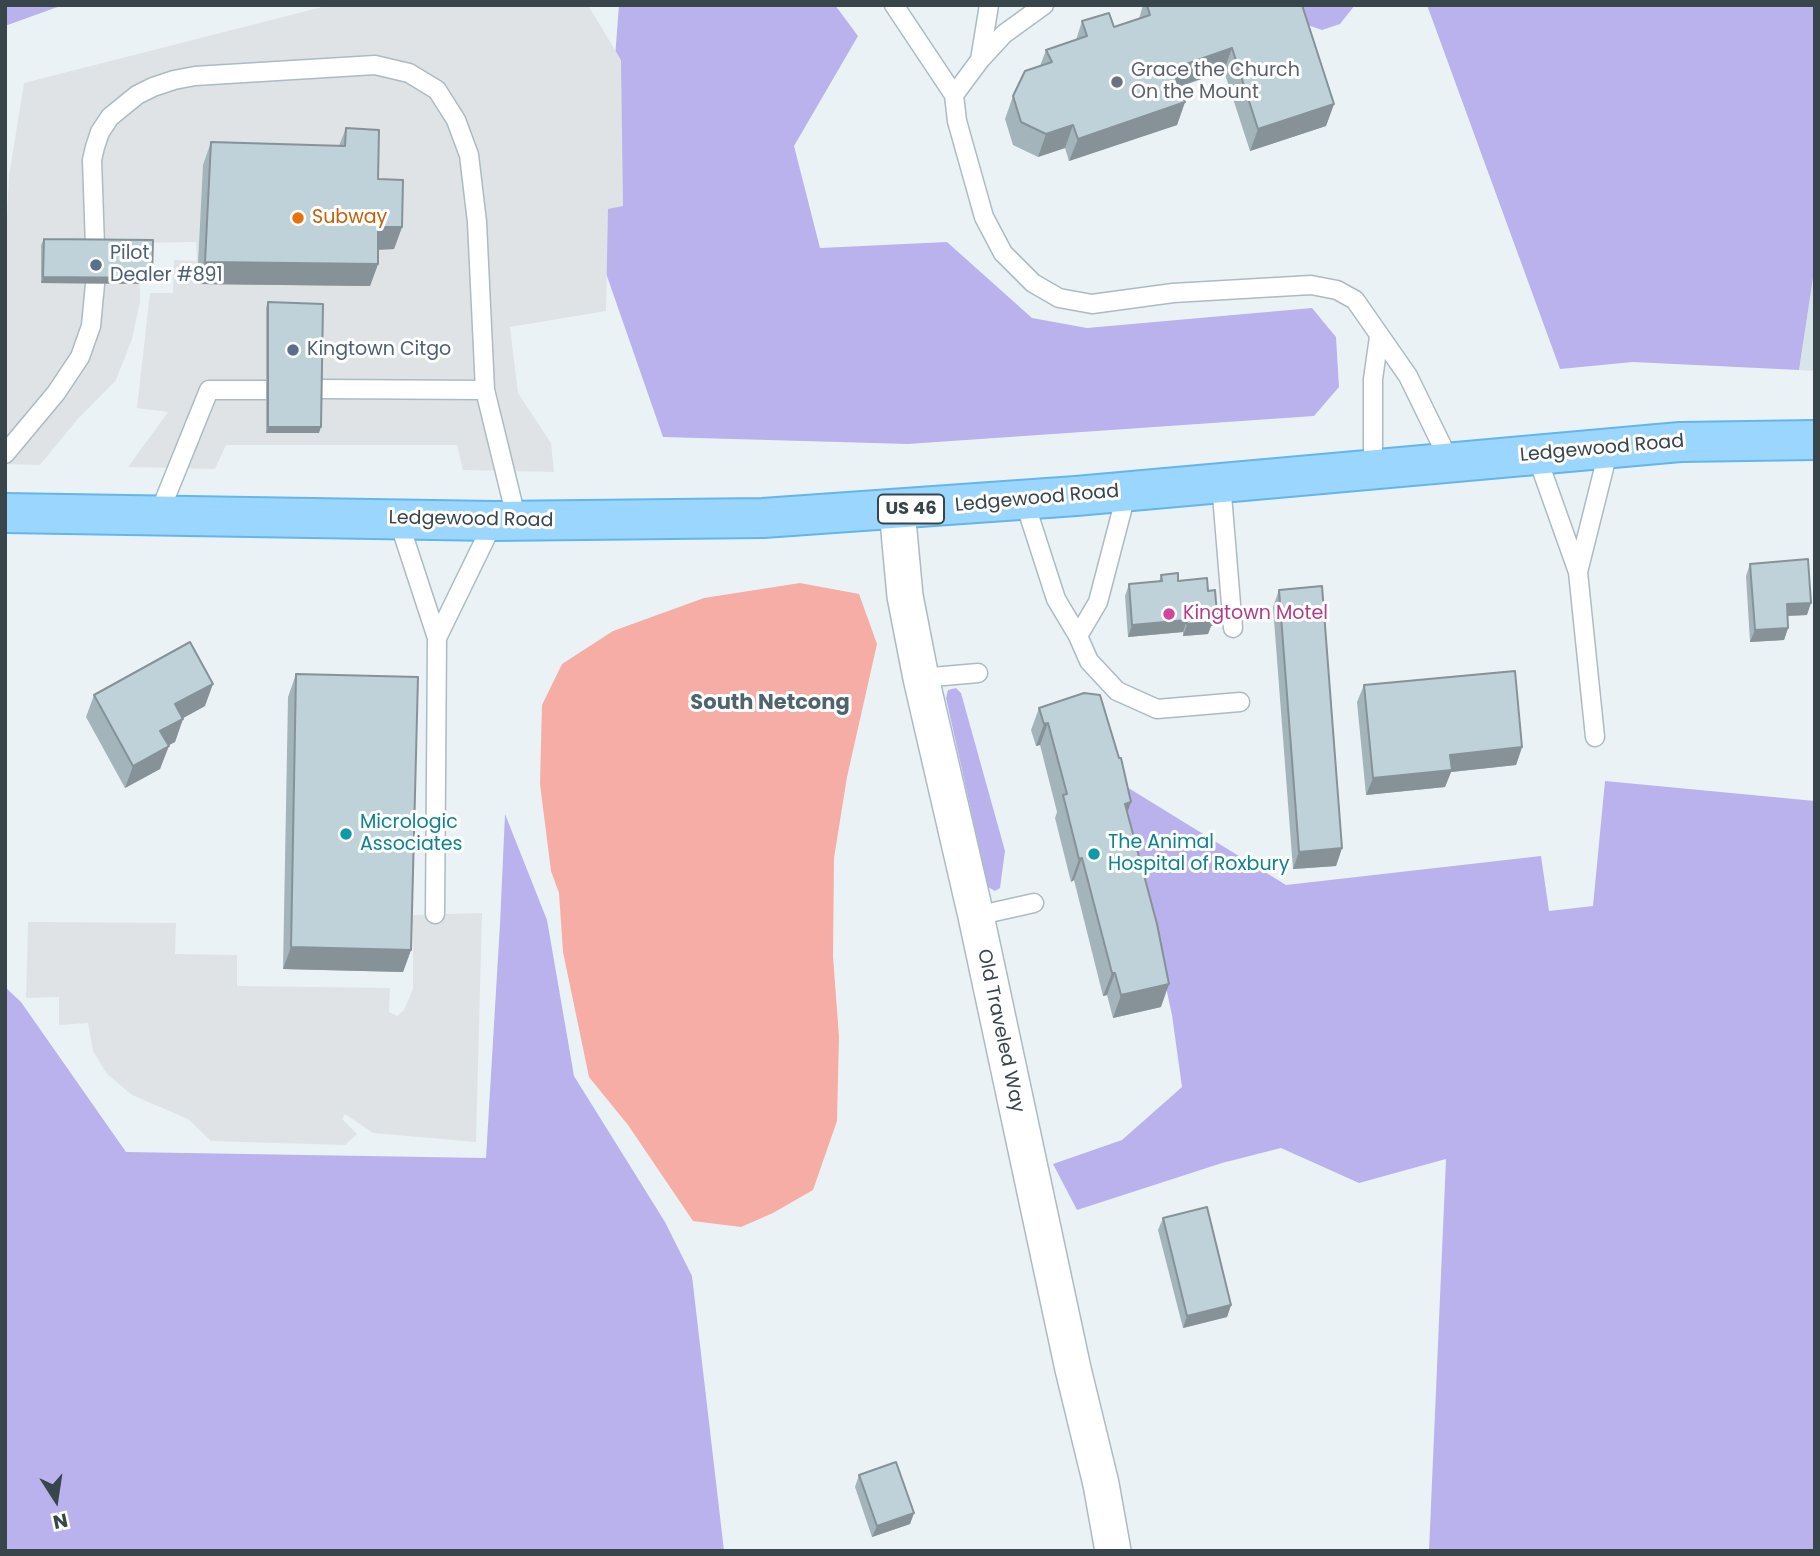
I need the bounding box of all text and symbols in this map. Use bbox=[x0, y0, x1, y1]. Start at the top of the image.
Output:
place label: Grace the Church On the Mount bbox=[1131, 60, 1300, 104]
marker: Grace the Church On the Mount bbox=[1109, 74, 1125, 90]
place label: Subway bbox=[312, 207, 387, 229]
marker: Subway bbox=[290, 210, 306, 226]
place label: Pilot Dealer #891 bbox=[110, 243, 223, 287]
marker: Pilot Dealer #891 bbox=[88, 257, 104, 273]
place label: Kingtown Citgo bbox=[307, 339, 451, 361]
marker: Kingtown Citgo bbox=[285, 342, 301, 358]
street label: Ledgewood Road bbox=[1519, 430, 1685, 468]
street label: Ledgewood Road bbox=[954, 480, 1120, 518]
road number: US 46 bbox=[878, 494, 944, 524]
street label: Ledgewood Road bbox=[388, 507, 554, 533]
place label: Kingtown Motel bbox=[1183, 603, 1328, 625]
marker: Kingtown Motel bbox=[1161, 606, 1177, 622]
district label: South Netcong bbox=[690, 691, 850, 717]
place label: Micrologic Associates bbox=[360, 812, 462, 856]
marker: Micrologic Associates bbox=[338, 826, 354, 842]
place label: The Animal Hospital of Roxbury bbox=[1108, 832, 1289, 876]
marker: The Animal Hospital of Roxbury bbox=[1086, 846, 1102, 862]
street label: Old Traveled Way bbox=[972, 947, 1028, 1115]
north arrow bbox=[21, 1465, 91, 1535]
text: N bbox=[51, 1506, 70, 1536]

